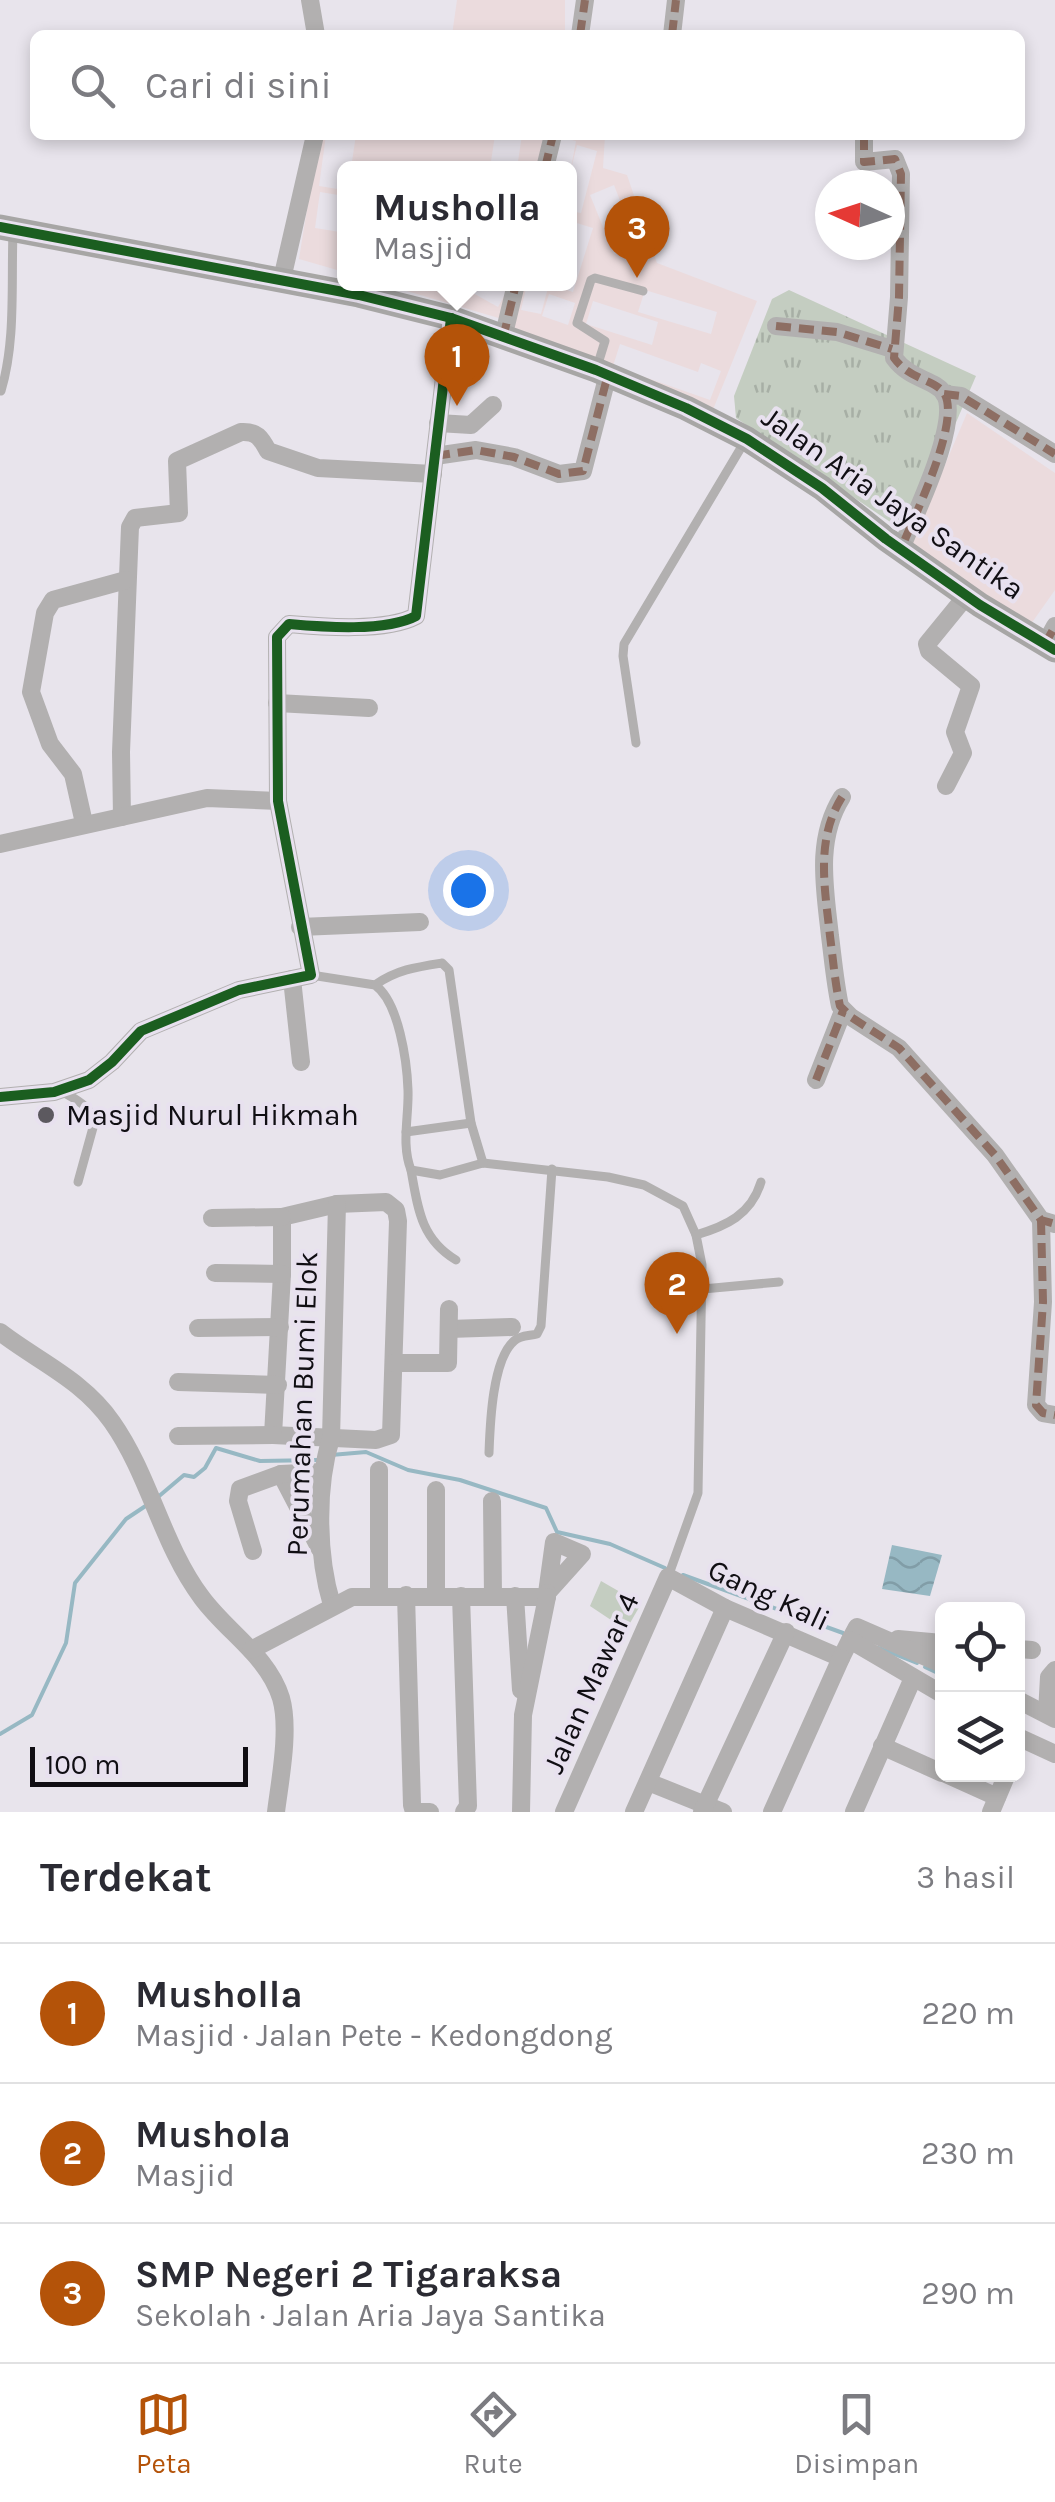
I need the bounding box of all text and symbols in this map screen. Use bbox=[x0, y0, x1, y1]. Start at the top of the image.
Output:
search box bbox=[30, 30, 1025, 140]
icon: search bbox=[65, 58, 120, 113]
text: Cari di sini bbox=[145, 63, 332, 108]
popup bbox=[337, 161, 577, 291]
north arrow bbox=[815, 170, 905, 260]
text: Musholla bbox=[373, 185, 541, 230]
pin: 3 bbox=[604, 196, 670, 278]
text: Masjid bbox=[373, 230, 473, 267]
pin: 1 bbox=[424, 324, 490, 406]
street label: Jalan Aria Jaya Santika bbox=[755, 399, 1031, 607]
your location bbox=[443, 865, 494, 916]
place label: Masjid Nurul Hikmah bbox=[66, 1097, 359, 1133]
marker: Masjid Nurul Hikmah bbox=[35, 1104, 57, 1126]
street label: Perumahan Bumi Elok bbox=[279, 1251, 325, 1557]
pin: 2 bbox=[644, 1252, 710, 1334]
street label: Gang Kali bbox=[702, 1551, 836, 1639]
street label: Jalan Mawar 4 bbox=[535, 1587, 647, 1779]
map controls bbox=[935, 1602, 1025, 1782]
button: locate bbox=[935, 1602, 1025, 1692]
button: layers bbox=[935, 1692, 1025, 1782]
scale bar bbox=[30, 1742, 248, 1786]
text: 100 m bbox=[45, 1748, 120, 1781]
text: Terdekat bbox=[40, 1852, 212, 1902]
text: 3 hasil bbox=[916, 1859, 1015, 1896]
text: Musholla bbox=[135, 1972, 303, 2017]
text: 1 bbox=[67, 1995, 78, 2032]
text: 220 m bbox=[921, 1995, 1015, 2032]
text: Masjid · Jalan Pete - Kedongdong bbox=[135, 2017, 612, 2054]
text: Mushola bbox=[135, 2112, 291, 2157]
text: 2 bbox=[63, 2135, 82, 2172]
text: 230 m bbox=[921, 2135, 1015, 2172]
text: Masjid bbox=[135, 2157, 235, 2194]
text: SMP Negeri 2 Tigaraksa bbox=[135, 2252, 562, 2297]
text: 3 bbox=[63, 2275, 82, 2312]
text: 290 m bbox=[921, 2275, 1015, 2312]
text: Sekolah · Jalan Aria Jaya Santika bbox=[135, 2297, 606, 2334]
tab: Peta bbox=[136, 2387, 192, 2480]
tab: Rute bbox=[464, 2387, 523, 2480]
tab: Disimpan bbox=[794, 2387, 919, 2480]

